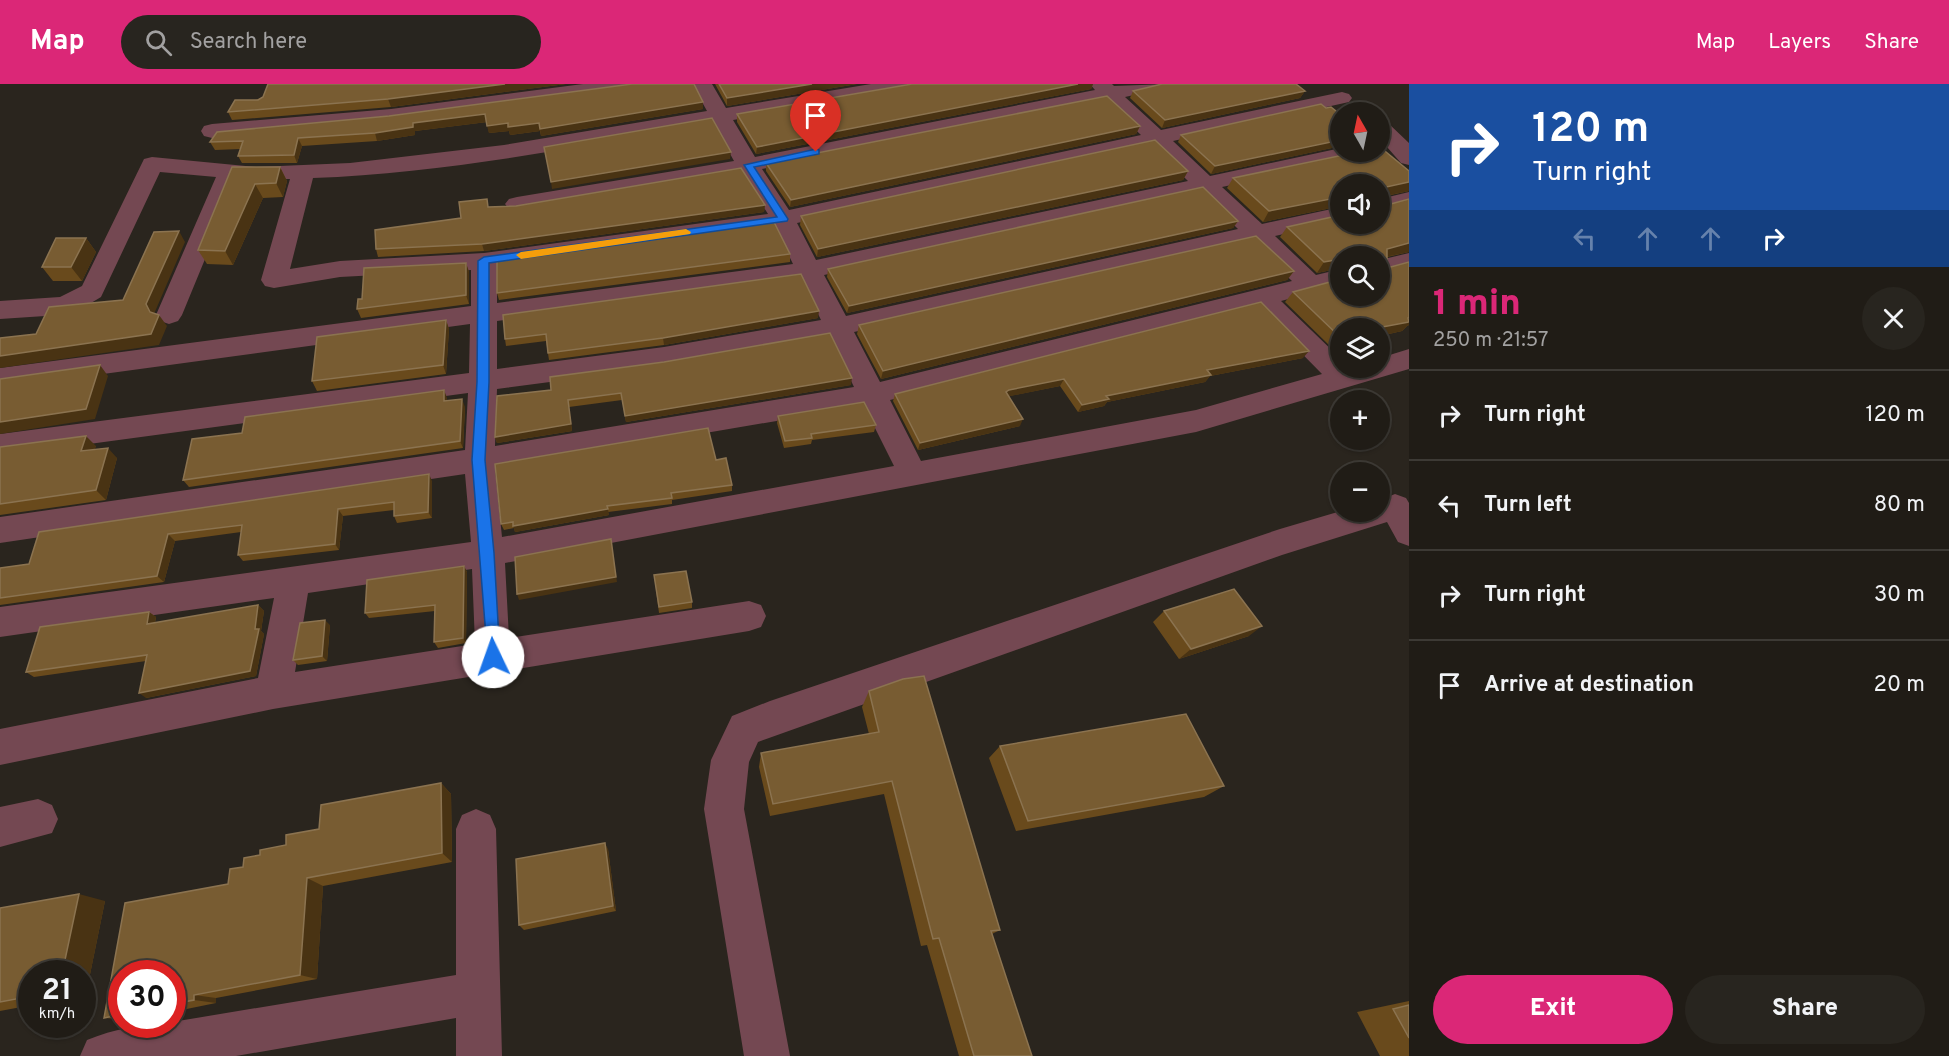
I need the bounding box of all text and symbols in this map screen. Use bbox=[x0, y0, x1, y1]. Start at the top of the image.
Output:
search box bbox=[121, 15, 541, 69]
text: Map bbox=[30, 24, 85, 60]
icon: search bbox=[142, 26, 175, 59]
text: Search here bbox=[190, 29, 307, 56]
text: Map bbox=[1696, 29, 1735, 56]
text: Layers bbox=[1768, 29, 1831, 56]
text: Share bbox=[1864, 29, 1919, 56]
pin bbox=[790, 90, 841, 152]
icon: arrive bbox=[799, 99, 832, 132]
north arrow bbox=[1330, 102, 1390, 162]
map controls bbox=[1330, 102, 1390, 522]
text: 120 m bbox=[1532, 104, 1649, 157]
icon: right bbox=[1433, 108, 1511, 186]
text: Turn right bbox=[1532, 156, 1651, 190]
button: sound bbox=[1330, 174, 1390, 234]
icon: left bbox=[1568, 222, 1601, 255]
icon: ahead bbox=[1631, 222, 1664, 255]
icon: ahead bbox=[1694, 222, 1727, 255]
icon: right bbox=[1757, 222, 1790, 255]
button: search bbox=[1330, 246, 1390, 306]
text: 1 min bbox=[1433, 282, 1521, 328]
button: close bbox=[1862, 287, 1925, 350]
button: layers bbox=[1330, 318, 1390, 378]
text: 250 m · 21:57 bbox=[1433, 328, 1548, 354]
button: + bbox=[1330, 390, 1390, 450]
icon: right bbox=[1433, 399, 1466, 432]
text: Turn right bbox=[1484, 402, 1586, 429]
text: 120 m bbox=[1865, 402, 1925, 429]
button: − bbox=[1330, 462, 1390, 522]
icon: left bbox=[1433, 489, 1466, 522]
text: Turn left bbox=[1484, 492, 1572, 519]
text: 80 m bbox=[1874, 492, 1925, 519]
icon: right bbox=[1433, 579, 1466, 612]
text: Turn right bbox=[1484, 582, 1586, 609]
text: 30 m bbox=[1874, 582, 1925, 609]
position arrow bbox=[461, 625, 525, 689]
icon: arrive bbox=[1433, 669, 1466, 702]
text: Arrive at destination bbox=[1484, 672, 1694, 699]
text: 20 m bbox=[1874, 672, 1925, 699]
speed limit sign: 30 bbox=[108, 960, 186, 1038]
text: 21 bbox=[42, 973, 72, 1010]
button: Exit bbox=[1433, 975, 1673, 1044]
button: Share bbox=[1685, 975, 1925, 1044]
text: km/h bbox=[39, 1005, 75, 1024]

